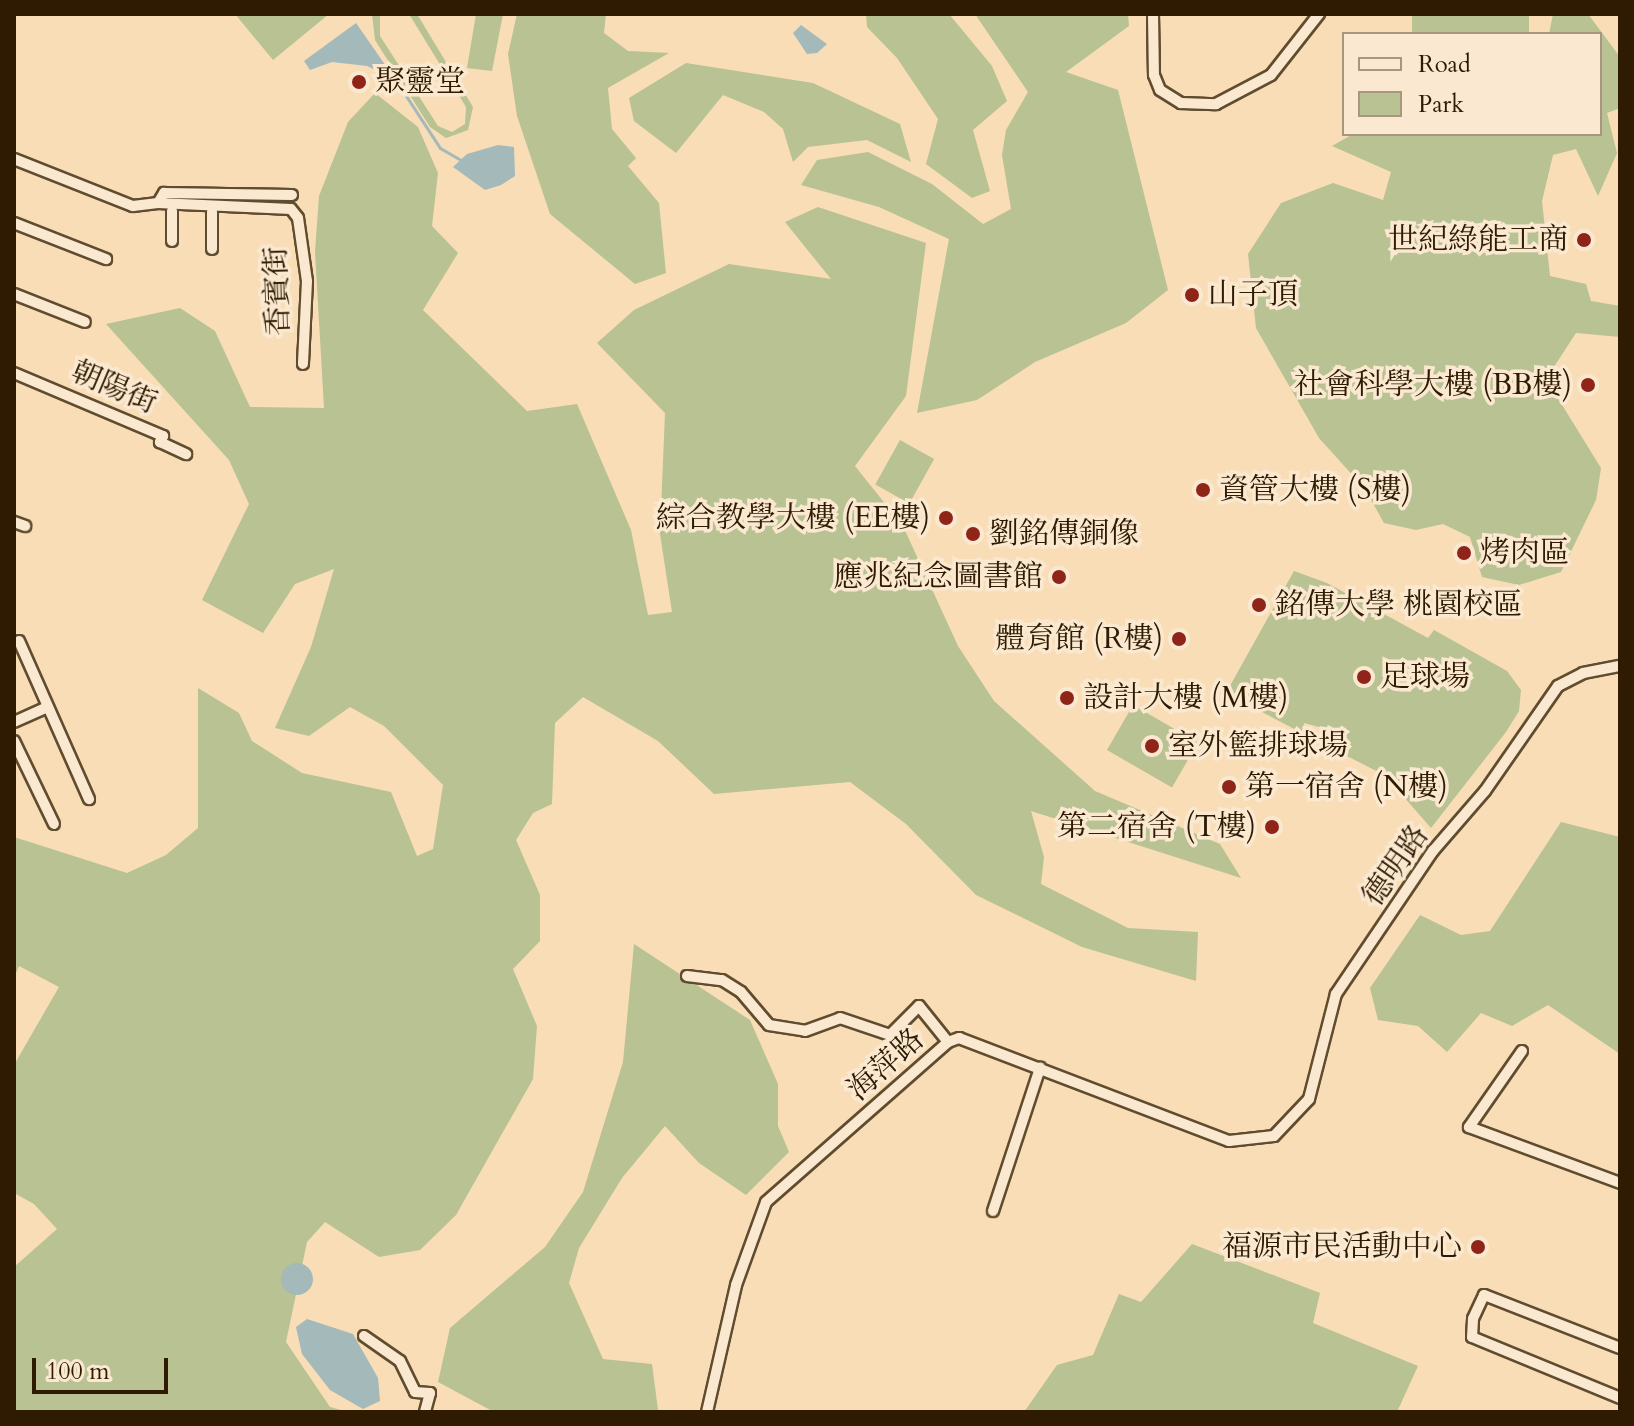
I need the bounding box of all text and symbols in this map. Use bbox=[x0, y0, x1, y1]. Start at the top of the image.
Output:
legend bbox=[1342, 32, 1602, 136]
text: Road bbox=[1418, 48, 1471, 81]
place label: 聚靈堂 bbox=[375, 64, 465, 100]
marker: 聚靈堂 bbox=[350, 73, 368, 91]
text: Park bbox=[1418, 88, 1464, 121]
place label: 世紀綠能工商 bbox=[1388, 222, 1568, 258]
marker: 世紀綠能工商 bbox=[1575, 231, 1593, 249]
street label: 香賓街 bbox=[258, 245, 298, 337]
place label: 山子頂 bbox=[1208, 277, 1298, 313]
marker: 山子頂 bbox=[1183, 286, 1201, 304]
street label: 朝陽街 bbox=[66, 354, 162, 422]
place label: 社會科學大樓 (BB樓) bbox=[1294, 367, 1572, 403]
marker: 社會科學大樓 (BB樓) bbox=[1579, 376, 1597, 394]
place label: 資管大樓 (S樓) bbox=[1219, 472, 1411, 508]
marker: 資管大樓 (S樓) bbox=[1194, 481, 1212, 499]
place label: 綜合教學大樓 (EE樓) bbox=[656, 500, 930, 536]
marker: 綜合教學大樓 (EE樓) bbox=[937, 509, 955, 527]
place label: 劉銘傳銅像 bbox=[989, 516, 1139, 552]
marker: 劉銘傳銅像 bbox=[964, 525, 982, 543]
place label: 烤肉區 bbox=[1480, 535, 1570, 571]
marker: 烤肉區 bbox=[1455, 544, 1473, 562]
place label: 應兆紀念圖書館 bbox=[833, 559, 1043, 595]
marker: 應兆紀念圖書館 bbox=[1050, 568, 1068, 586]
place label: 銘傳大學 桃園校區 bbox=[1275, 587, 1523, 623]
marker: 銘傳大學 桃園校區 bbox=[1250, 596, 1268, 614]
place label: 體育館 (R樓) bbox=[995, 621, 1163, 657]
marker: 體育館 (R樓) bbox=[1170, 630, 1188, 648]
place label: 足球場 bbox=[1380, 659, 1470, 695]
marker: 足球場 bbox=[1355, 668, 1373, 686]
place label: 設計大樓 (M樓) bbox=[1083, 680, 1288, 716]
marker: 設計大樓 (M樓) bbox=[1058, 689, 1076, 707]
place label: 室外籃排球場 bbox=[1168, 728, 1348, 764]
marker: 室外籃排球場 bbox=[1143, 737, 1161, 755]
place label: 第一宿舍 (N樓) bbox=[1245, 769, 1448, 805]
marker: 第一宿舍 (N樓) bbox=[1220, 778, 1238, 796]
place label: 第二宿舍 (T樓) bbox=[1057, 809, 1256, 845]
marker: 第二宿舍 (T樓) bbox=[1263, 818, 1281, 836]
street label: 德明路 bbox=[1355, 819, 1437, 913]
street label: 海萍路 bbox=[841, 1022, 931, 1108]
place label: 福源市民活動中心 bbox=[1222, 1229, 1462, 1265]
marker: 福源市民活動中心 bbox=[1469, 1238, 1487, 1256]
scale bar bbox=[36, 1342, 172, 1392]
text: 100 m bbox=[46, 1355, 110, 1388]

